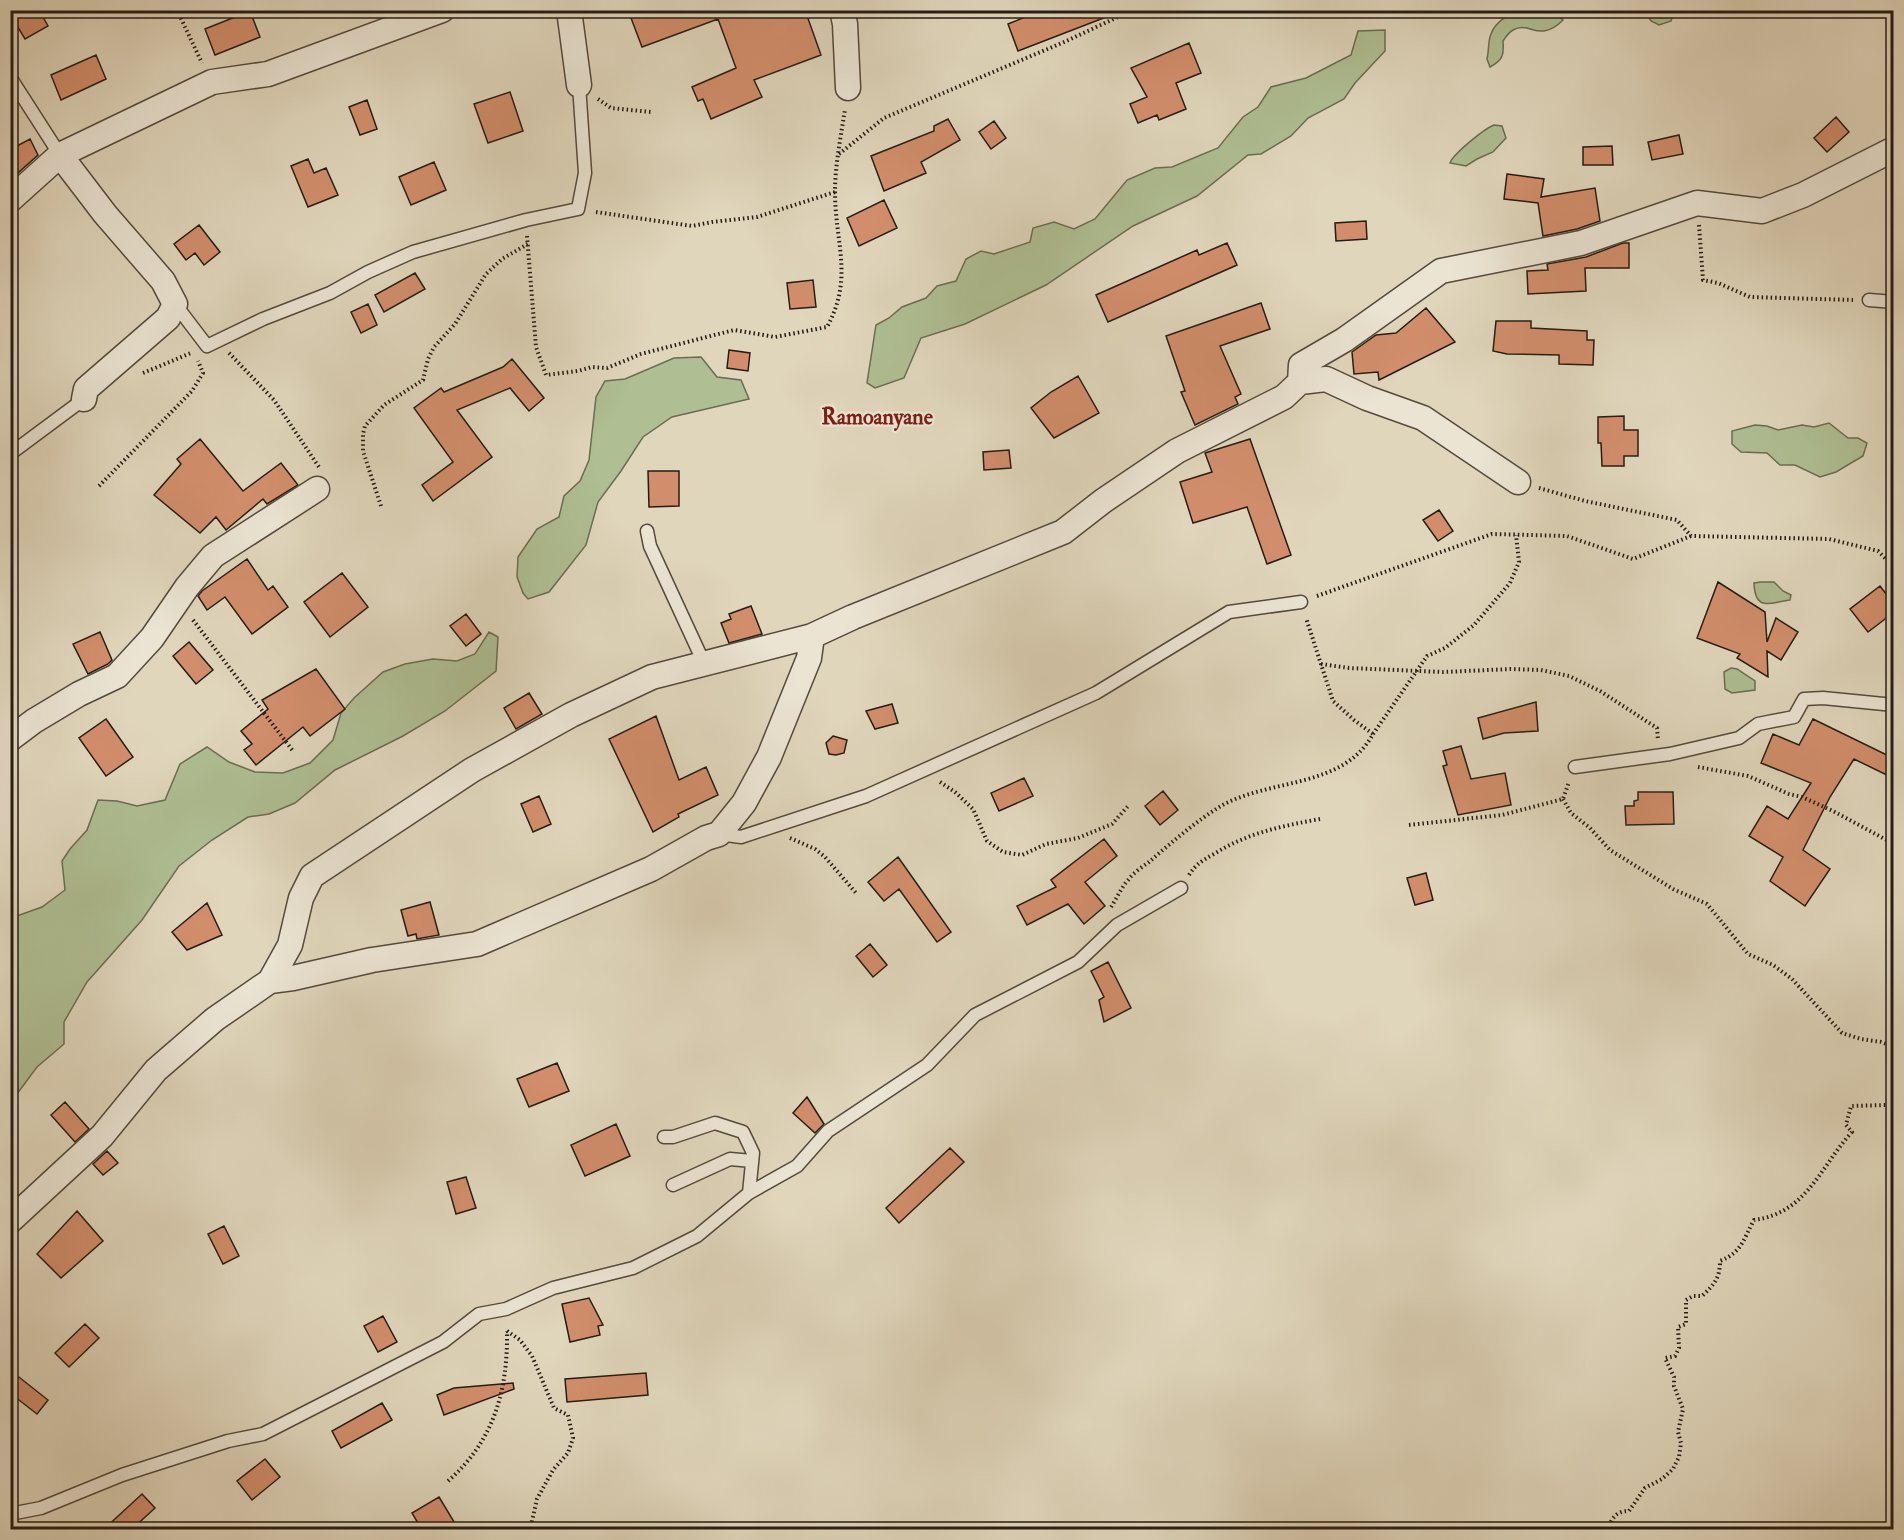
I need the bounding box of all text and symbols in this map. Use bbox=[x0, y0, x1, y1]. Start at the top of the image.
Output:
district label: Ramoanyane bbox=[821, 403, 934, 432]

